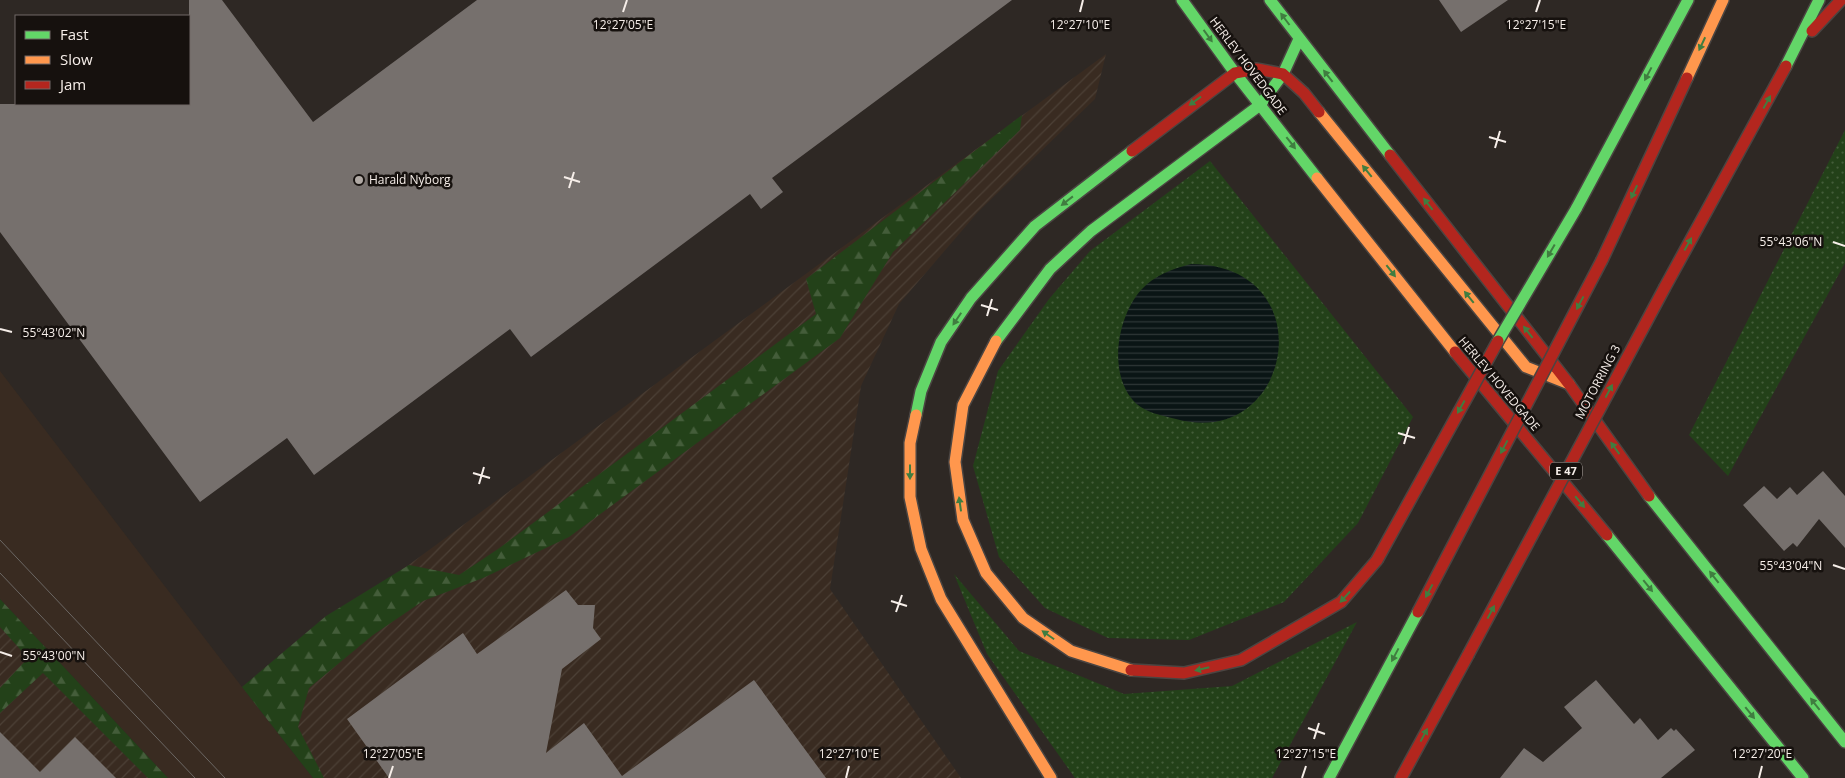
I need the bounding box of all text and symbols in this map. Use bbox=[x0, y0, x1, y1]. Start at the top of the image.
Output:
one-way arrow bbox=[1280, 12, 1290, 26]
street label: HERLEV HOVEDGADE bbox=[1206, 13, 1291, 118]
legend bbox=[15, 15, 190, 105]
text: 12°27'05"E bbox=[593, 16, 653, 33]
text: 12°27'10"E bbox=[1050, 16, 1110, 33]
text: 12°27'15"E bbox=[1506, 16, 1566, 33]
text: Fast bbox=[60, 24, 89, 44]
one-way arrow bbox=[1203, 29, 1213, 43]
one-way arrow bbox=[1698, 37, 1706, 51]
text: Slow bbox=[60, 49, 93, 69]
one-way arrow bbox=[1644, 67, 1652, 81]
one-way arrow bbox=[1323, 70, 1334, 83]
text: Jam bbox=[58, 74, 86, 94]
one-way arrow bbox=[1763, 94, 1771, 109]
one-way arrow bbox=[1188, 96, 1202, 106]
one-way arrow bbox=[1285, 136, 1296, 149]
one-way arrow bbox=[1361, 165, 1372, 178]
place label: Harald Nyborg bbox=[369, 171, 451, 188]
marker: Harald Nyborg bbox=[353, 174, 365, 186]
one-way arrow bbox=[1630, 185, 1638, 199]
one-way arrow bbox=[1060, 195, 1073, 206]
one-way arrow bbox=[1423, 198, 1434, 211]
text: 55°43'06"N bbox=[1760, 233, 1822, 250]
one-way arrow bbox=[1684, 237, 1692, 251]
one-way arrow bbox=[1547, 245, 1556, 258]
one-way arrow bbox=[1385, 264, 1396, 277]
one-way arrow bbox=[1464, 291, 1475, 304]
one-way arrow bbox=[1576, 296, 1584, 311]
one-way arrow bbox=[952, 313, 962, 326]
text: 55°43'02"N bbox=[23, 324, 85, 341]
one-way arrow bbox=[1523, 325, 1533, 339]
street label: HERLEV HOVEDGADE bbox=[1455, 333, 1544, 435]
street label: MOTORRING 3 bbox=[1571, 341, 1624, 422]
one-way arrow bbox=[1605, 384, 1613, 398]
one-way arrow bbox=[1457, 400, 1466, 414]
one-way arrow bbox=[1500, 441, 1509, 454]
one-way arrow bbox=[1610, 441, 1620, 455]
road number: E 47 bbox=[1550, 462, 1582, 480]
one-way arrow bbox=[906, 464, 914, 480]
one-way arrow bbox=[956, 496, 964, 512]
one-way arrow bbox=[1574, 496, 1585, 509]
text: 55°43'04"N bbox=[1760, 557, 1822, 574]
one-way arrow bbox=[1708, 571, 1719, 584]
one-way arrow bbox=[1643, 579, 1654, 592]
one-way arrow bbox=[1425, 584, 1433, 599]
one-way arrow bbox=[1339, 591, 1351, 603]
one-way arrow bbox=[1487, 604, 1495, 619]
one-way arrow bbox=[1041, 630, 1055, 640]
text: 55°43'00"N bbox=[23, 647, 85, 664]
one-way arrow bbox=[1391, 648, 1399, 662]
one-way arrow bbox=[1194, 665, 1209, 673]
one-way arrow bbox=[1809, 698, 1820, 711]
one-way arrow bbox=[1745, 706, 1755, 720]
one-way arrow bbox=[1420, 728, 1428, 742]
text: 12°27'05"E bbox=[363, 745, 423, 762]
text: 12°27'10"E bbox=[819, 745, 879, 762]
text: 12°27'15"E bbox=[1276, 745, 1336, 762]
text: 12°27'20"E bbox=[1732, 745, 1792, 762]

